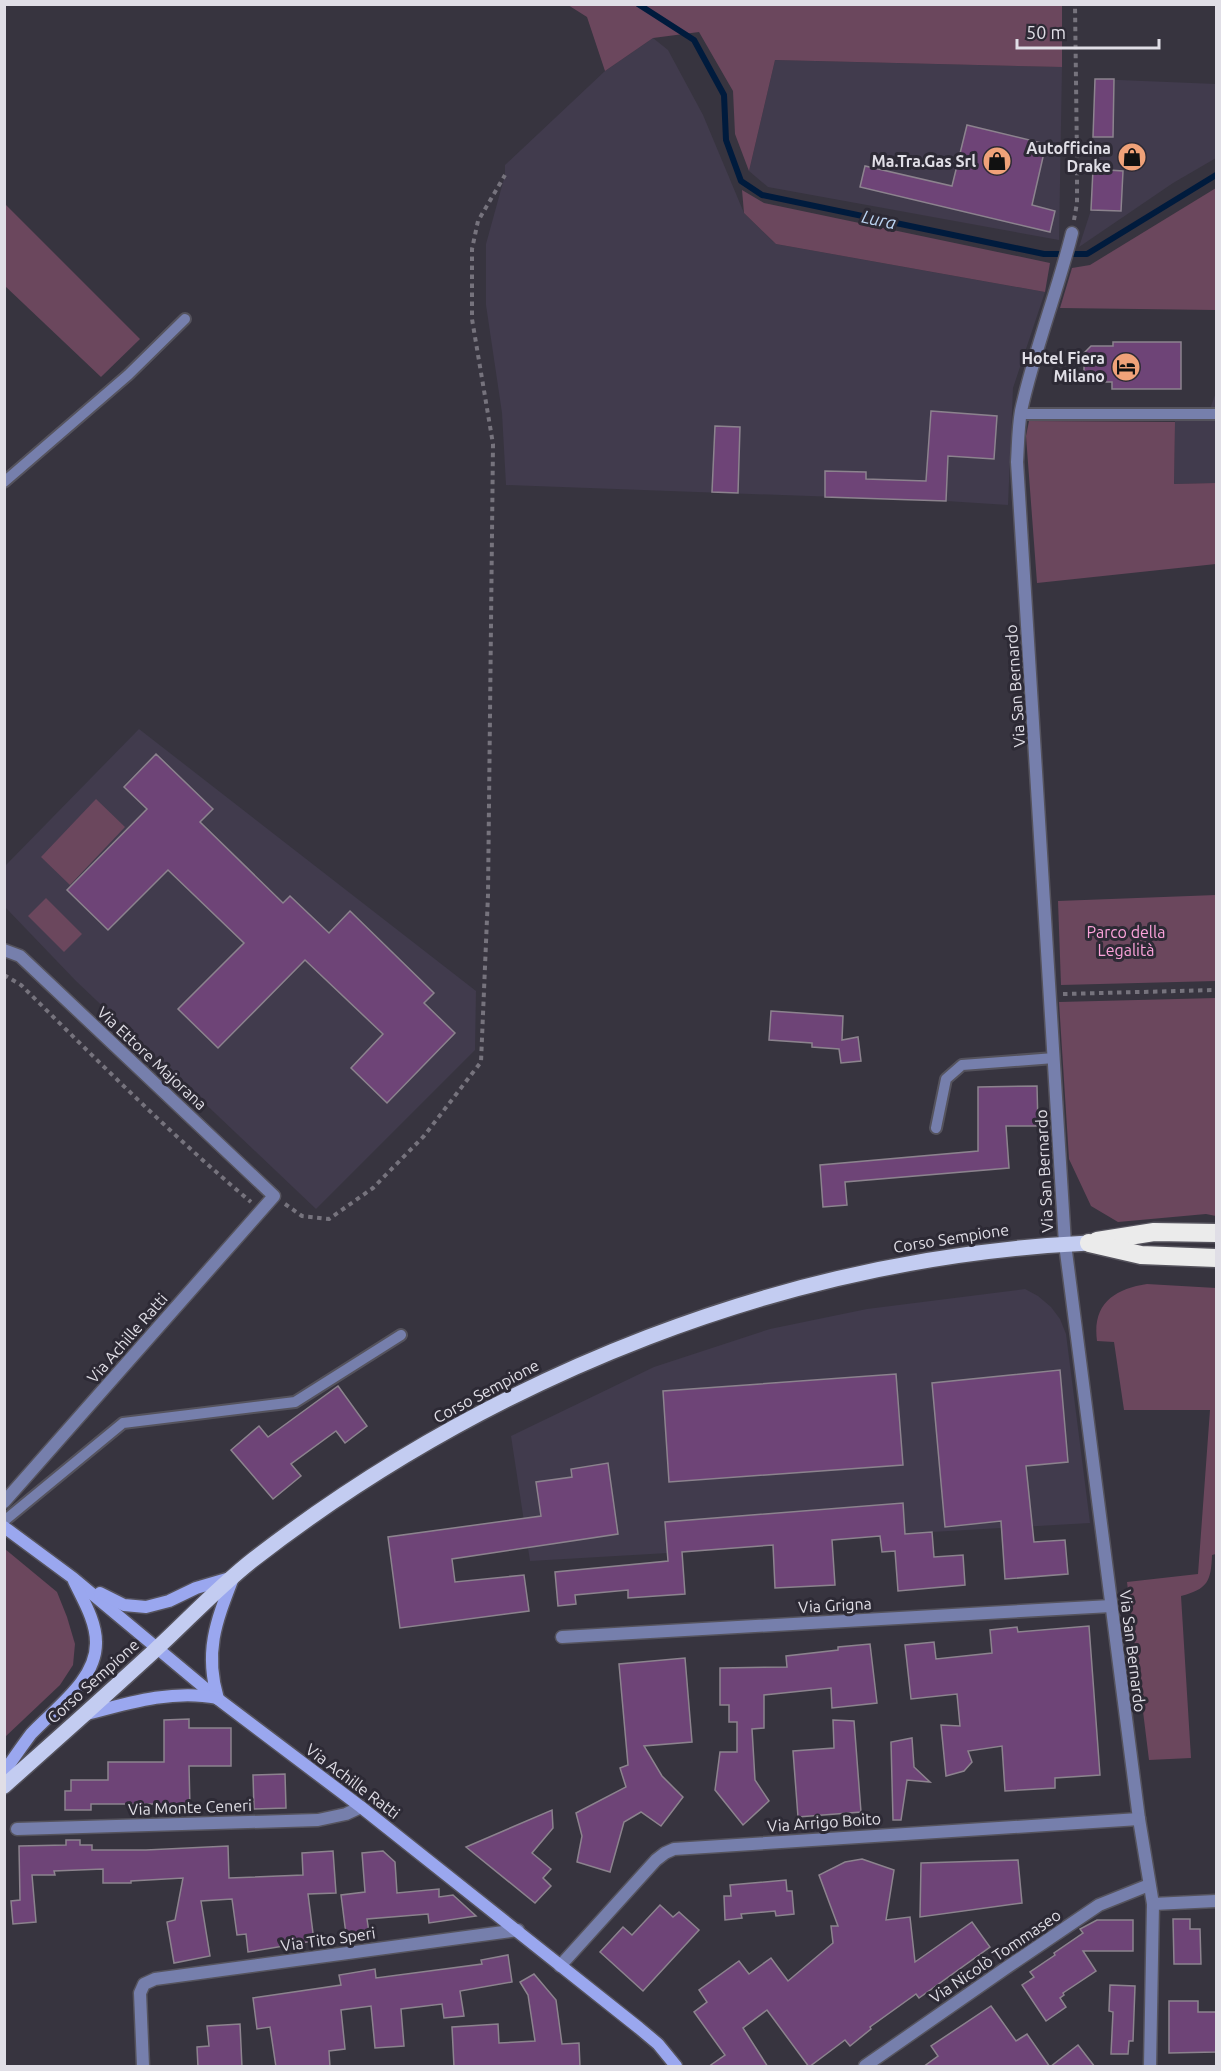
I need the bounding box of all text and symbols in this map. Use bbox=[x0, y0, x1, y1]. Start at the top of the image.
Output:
scale bar bbox=[1017, 12, 1160, 50]
text: 50 m bbox=[1026, 22, 1066, 42]
place label: Autofficina Drake bbox=[1026, 139, 1111, 175]
shop icon: Autofficina Drake bbox=[1116, 141, 1148, 173]
shop icon: Ma.Tra.Gas Srl bbox=[981, 145, 1013, 177]
place label: Ma.Tra.Gas Srl bbox=[872, 152, 976, 170]
water label: Lura bbox=[860, 206, 898, 232]
place label: Hotel Fiera Milano bbox=[1021, 349, 1105, 385]
hotel icon: Hotel Fiera Milano bbox=[1110, 351, 1142, 383]
street label: Via San Bernardo bbox=[1002, 624, 1028, 748]
park label: Parco della Legalità bbox=[1087, 923, 1165, 959]
street label: Via Ettore Majorana bbox=[94, 1003, 210, 1113]
street label: Via San Bernardo bbox=[1032, 1109, 1056, 1233]
street label: Corso Sempione bbox=[892, 1220, 1010, 1256]
street label: Via Achille Ratti bbox=[83, 1290, 171, 1386]
street label: Corso Sempione bbox=[430, 1356, 542, 1426]
street label: Via San Bernardo bbox=[1117, 1589, 1149, 1713]
street label: Via Grigna bbox=[798, 1594, 872, 1616]
street label: Corso Sempione bbox=[44, 1635, 142, 1727]
street label: Via Achille Ratti bbox=[303, 1740, 403, 1822]
street label: Via Monte Ceneri bbox=[128, 1796, 252, 1818]
street label: Via Arrigo Boito bbox=[766, 1809, 882, 1835]
street label: Via Nicolò Tommaseo bbox=[926, 1905, 1064, 2007]
street label: Via Tito Speri bbox=[280, 1923, 376, 1955]

